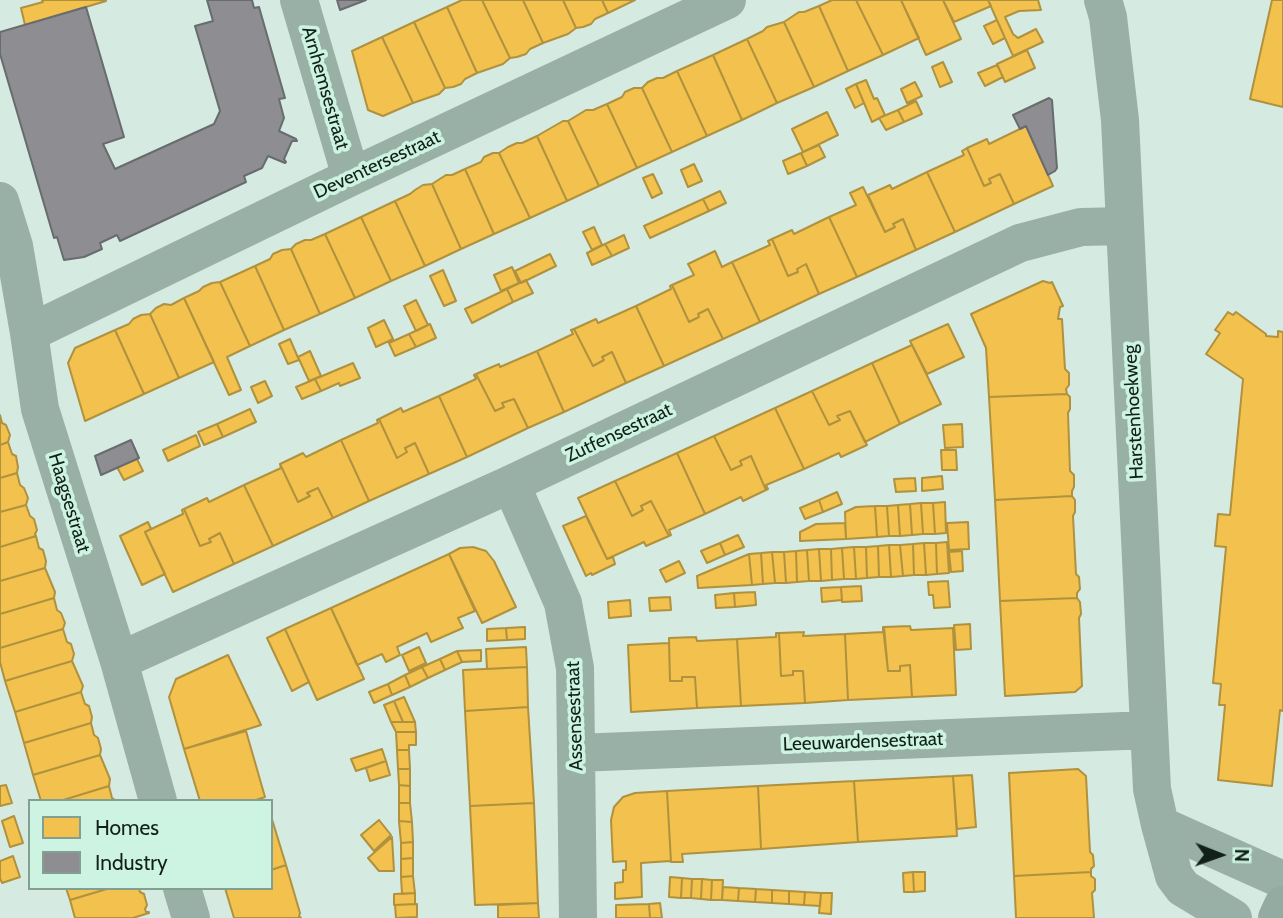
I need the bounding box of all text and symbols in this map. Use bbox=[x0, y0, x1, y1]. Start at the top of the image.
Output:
street label: Arnhemsestraat bbox=[297, 24, 353, 152]
street label: Deventersestraat bbox=[310, 126, 444, 204]
street label: Harstenhoekweg bbox=[1119, 344, 1149, 480]
street label: Zutfensestraat bbox=[562, 398, 676, 468]
street label: Haagsestraat bbox=[43, 450, 95, 556]
street label: Assensestraat bbox=[562, 661, 588, 771]
street label: Leeuwardensestraat bbox=[782, 728, 944, 756]
legend bbox=[28, 799, 273, 890]
text: Homes bbox=[95, 815, 159, 840]
north arrow bbox=[1185, 820, 1255, 890]
text: N bbox=[1230, 848, 1253, 862]
text: Industry bbox=[95, 850, 168, 875]

